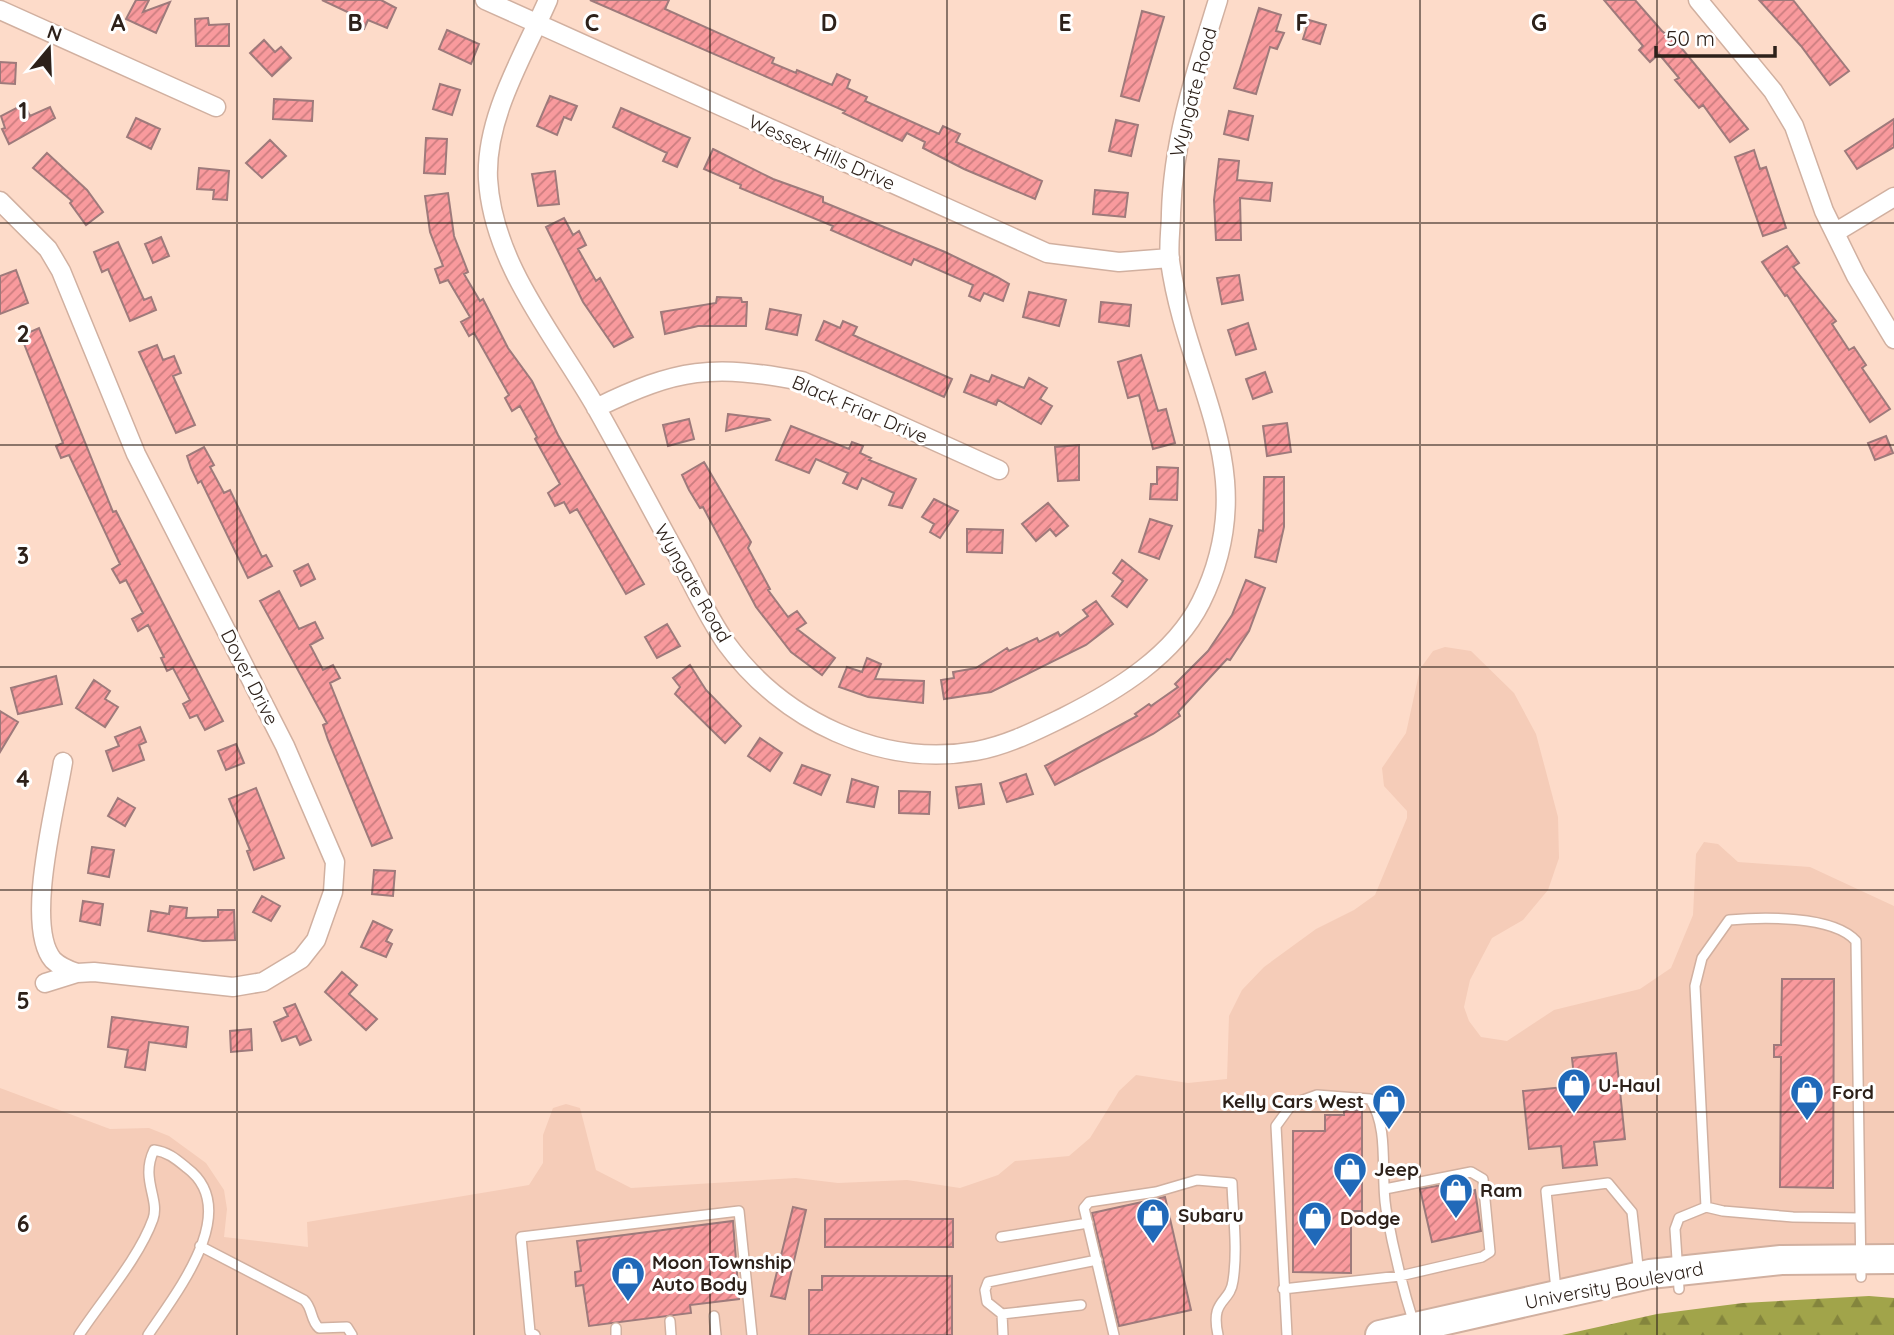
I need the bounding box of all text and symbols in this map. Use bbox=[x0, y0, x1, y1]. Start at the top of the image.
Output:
text: A bbox=[111, 8, 126, 37]
text: B bbox=[347, 8, 363, 37]
text: C bbox=[585, 8, 599, 37]
text: D bbox=[821, 8, 837, 37]
text: E bbox=[1058, 8, 1072, 37]
text: F bbox=[1296, 8, 1308, 37]
text: G bbox=[1531, 8, 1547, 37]
north arrow bbox=[14, 14, 84, 84]
scale bar bbox=[1656, 14, 1775, 58]
text: N bbox=[44, 19, 65, 47]
street label: Wyngate Road bbox=[1164, 25, 1222, 159]
text: 50 m bbox=[1666, 25, 1715, 51]
text: 1 bbox=[19, 96, 27, 125]
street label: Wessex Hills Drive bbox=[745, 109, 899, 195]
text: 2 bbox=[16, 319, 30, 348]
street label: Black Friar Drive bbox=[789, 370, 931, 448]
street label: Wyngate Road bbox=[649, 519, 737, 647]
text: 3 bbox=[17, 541, 29, 570]
street label: Dover Drive bbox=[216, 625, 284, 729]
text: 4 bbox=[16, 764, 30, 793]
text: 5 bbox=[16, 986, 30, 1015]
shop icon: U-Haul bbox=[1555, 1066, 1593, 1115]
place label: U-Haul bbox=[1598, 1073, 1661, 1097]
shop icon: Ford bbox=[1788, 1073, 1826, 1122]
place label: Ford bbox=[1832, 1080, 1874, 1104]
shop icon: Kelly Cars West bbox=[1370, 1082, 1408, 1131]
place label: Kelly Cars West bbox=[1222, 1089, 1364, 1113]
shop icon: Jeep bbox=[1331, 1150, 1369, 1199]
place label: Jeep bbox=[1374, 1157, 1419, 1181]
shop icon: Ram bbox=[1437, 1171, 1475, 1220]
place label: Ram bbox=[1480, 1178, 1523, 1202]
shop icon: Subaru bbox=[1134, 1196, 1172, 1245]
shop icon: Dodge bbox=[1296, 1199, 1334, 1248]
place label: Subaru bbox=[1178, 1203, 1244, 1227]
place label: Dodge bbox=[1340, 1206, 1400, 1230]
text: 6 bbox=[17, 1209, 29, 1238]
place label: Moon Township Auto Body bbox=[652, 1250, 792, 1296]
shop icon: Moon Township Auto Body bbox=[609, 1254, 647, 1303]
street label: University Boulevard bbox=[1523, 1256, 1705, 1314]

